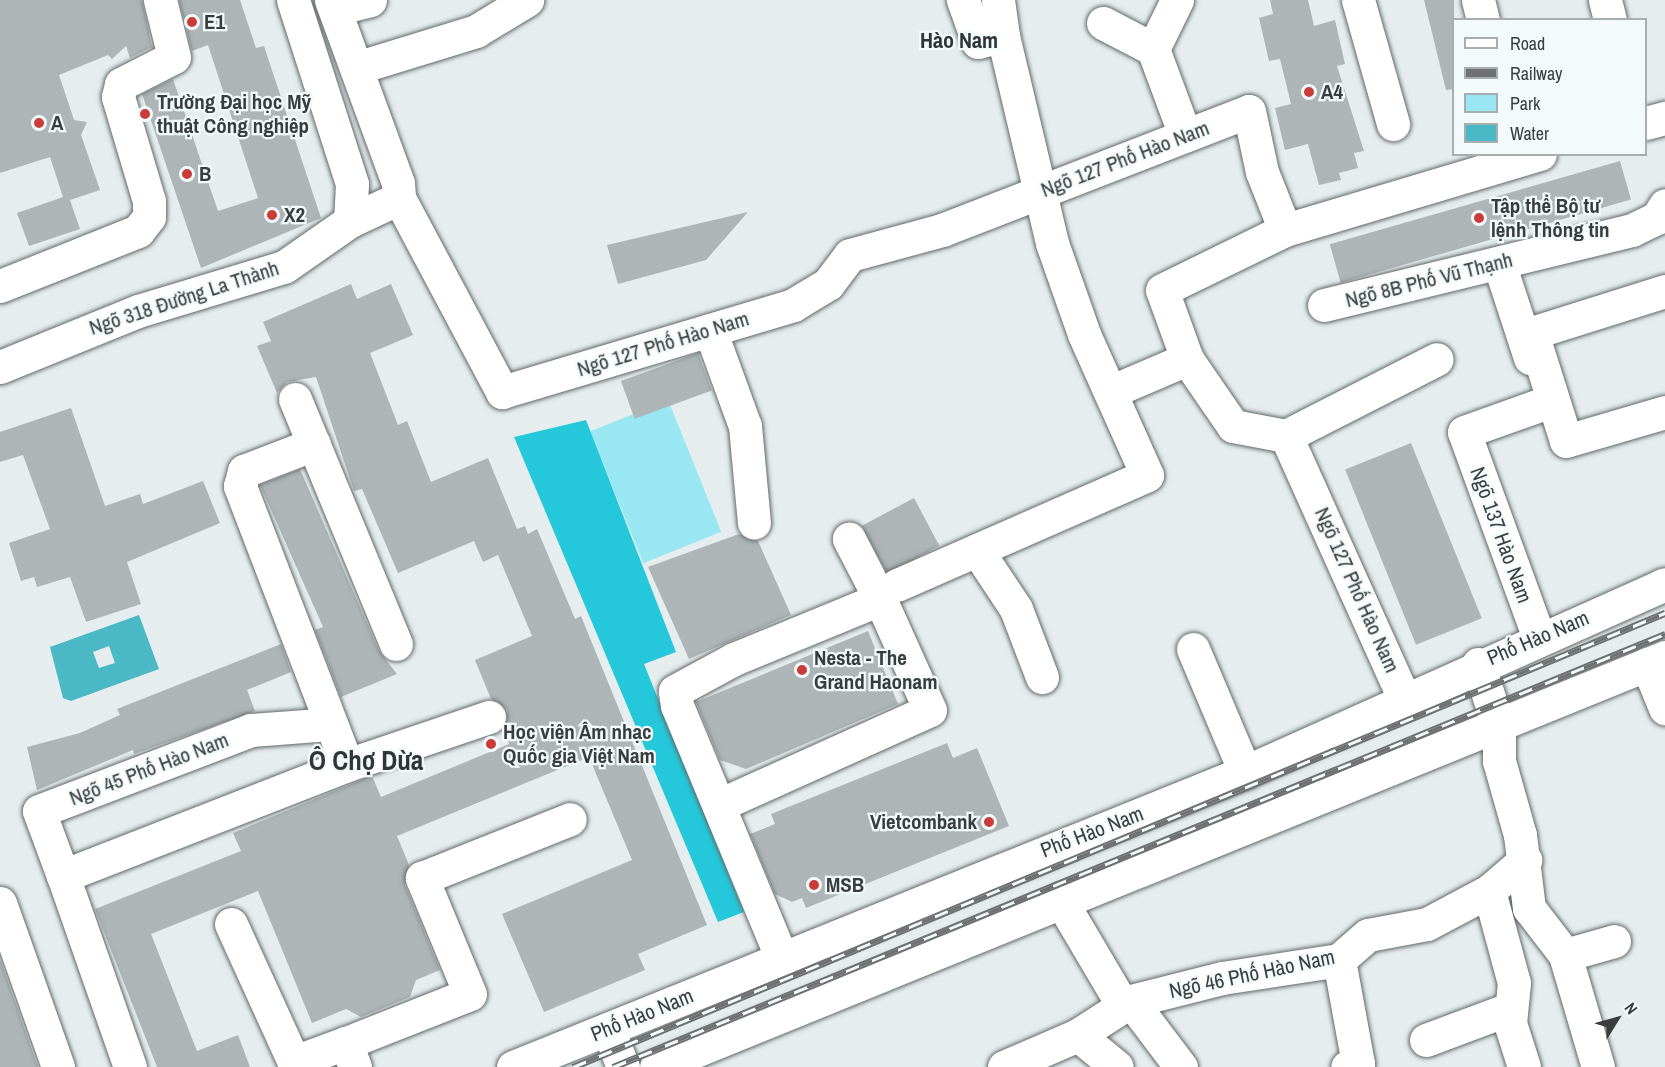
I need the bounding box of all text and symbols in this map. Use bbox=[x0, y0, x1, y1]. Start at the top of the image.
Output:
place label: E1 bbox=[204, 9, 225, 35]
marker: E1 bbox=[185, 15, 199, 29]
legend bbox=[1452, 18, 1647, 156]
district label: Hào Nam bbox=[920, 28, 998, 54]
text: Road bbox=[1510, 31, 1545, 56]
text: Railway bbox=[1510, 61, 1563, 86]
place label: A4 bbox=[1321, 79, 1343, 105]
marker: A4 bbox=[1302, 85, 1316, 99]
place label: Trường Đại học Mỹ thuật Công nghiệp bbox=[157, 89, 311, 139]
text: Park bbox=[1510, 91, 1540, 116]
marker: Trường Đại học Mỹ thuật Công nghiệp bbox=[138, 107, 152, 121]
place label: A bbox=[51, 110, 63, 136]
street label: Ngõ 127 Phố Hào Nam bbox=[1037, 115, 1213, 203]
marker: A bbox=[32, 116, 46, 130]
text: Water bbox=[1510, 121, 1549, 146]
place label: B bbox=[199, 161, 211, 187]
marker: B bbox=[180, 167, 194, 181]
place label: Tập thể Bộ tư lệnh Thông tin bbox=[1491, 193, 1610, 243]
place label: X2 bbox=[284, 202, 305, 228]
marker: X2 bbox=[265, 208, 279, 222]
marker: Tập thể Bộ tư lệnh Thông tin bbox=[1472, 211, 1486, 225]
street label: Ngõ 8B Phố Vũ Thạnh bbox=[1343, 247, 1515, 313]
street label: Ngõ 318 Đường La Thành bbox=[86, 255, 282, 341]
street label: Ngõ 127 Phố Hào Nam bbox=[574, 306, 752, 382]
street label: Ngõ 137 Hào Nam bbox=[1465, 464, 1537, 606]
street label: Ngõ 127 Phố Hào Nam bbox=[1309, 504, 1405, 676]
street label: Phố Hào Nam bbox=[1483, 605, 1593, 671]
place label: Nesta - The Grand Haonam bbox=[814, 645, 937, 695]
marker: Nesta - The Grand Haonam bbox=[795, 663, 809, 677]
place label: Học viện Âm nhạc Quốc gia Việt Nam bbox=[503, 719, 655, 769]
street label: Ngõ 45 Phố Hào Nam bbox=[66, 727, 232, 811]
marker: Học viện Âm nhạc Quốc gia Việt Nam bbox=[484, 737, 498, 751]
district label: Ô Chợ Dừa bbox=[309, 745, 423, 777]
street label: Phố Hào Nam bbox=[1037, 801, 1147, 863]
place label: Vietcombank bbox=[870, 809, 977, 835]
marker: Vietcombank bbox=[982, 815, 996, 829]
place label: MSB bbox=[826, 872, 864, 898]
marker: MSB bbox=[807, 878, 821, 892]
street label: Ngõ 46 Phố Hào Nam bbox=[1167, 944, 1337, 1004]
street label: Phố Hào Nam bbox=[587, 983, 697, 1047]
north arrow bbox=[1587, 989, 1647, 1049]
text: N bbox=[1620, 998, 1643, 1019]

